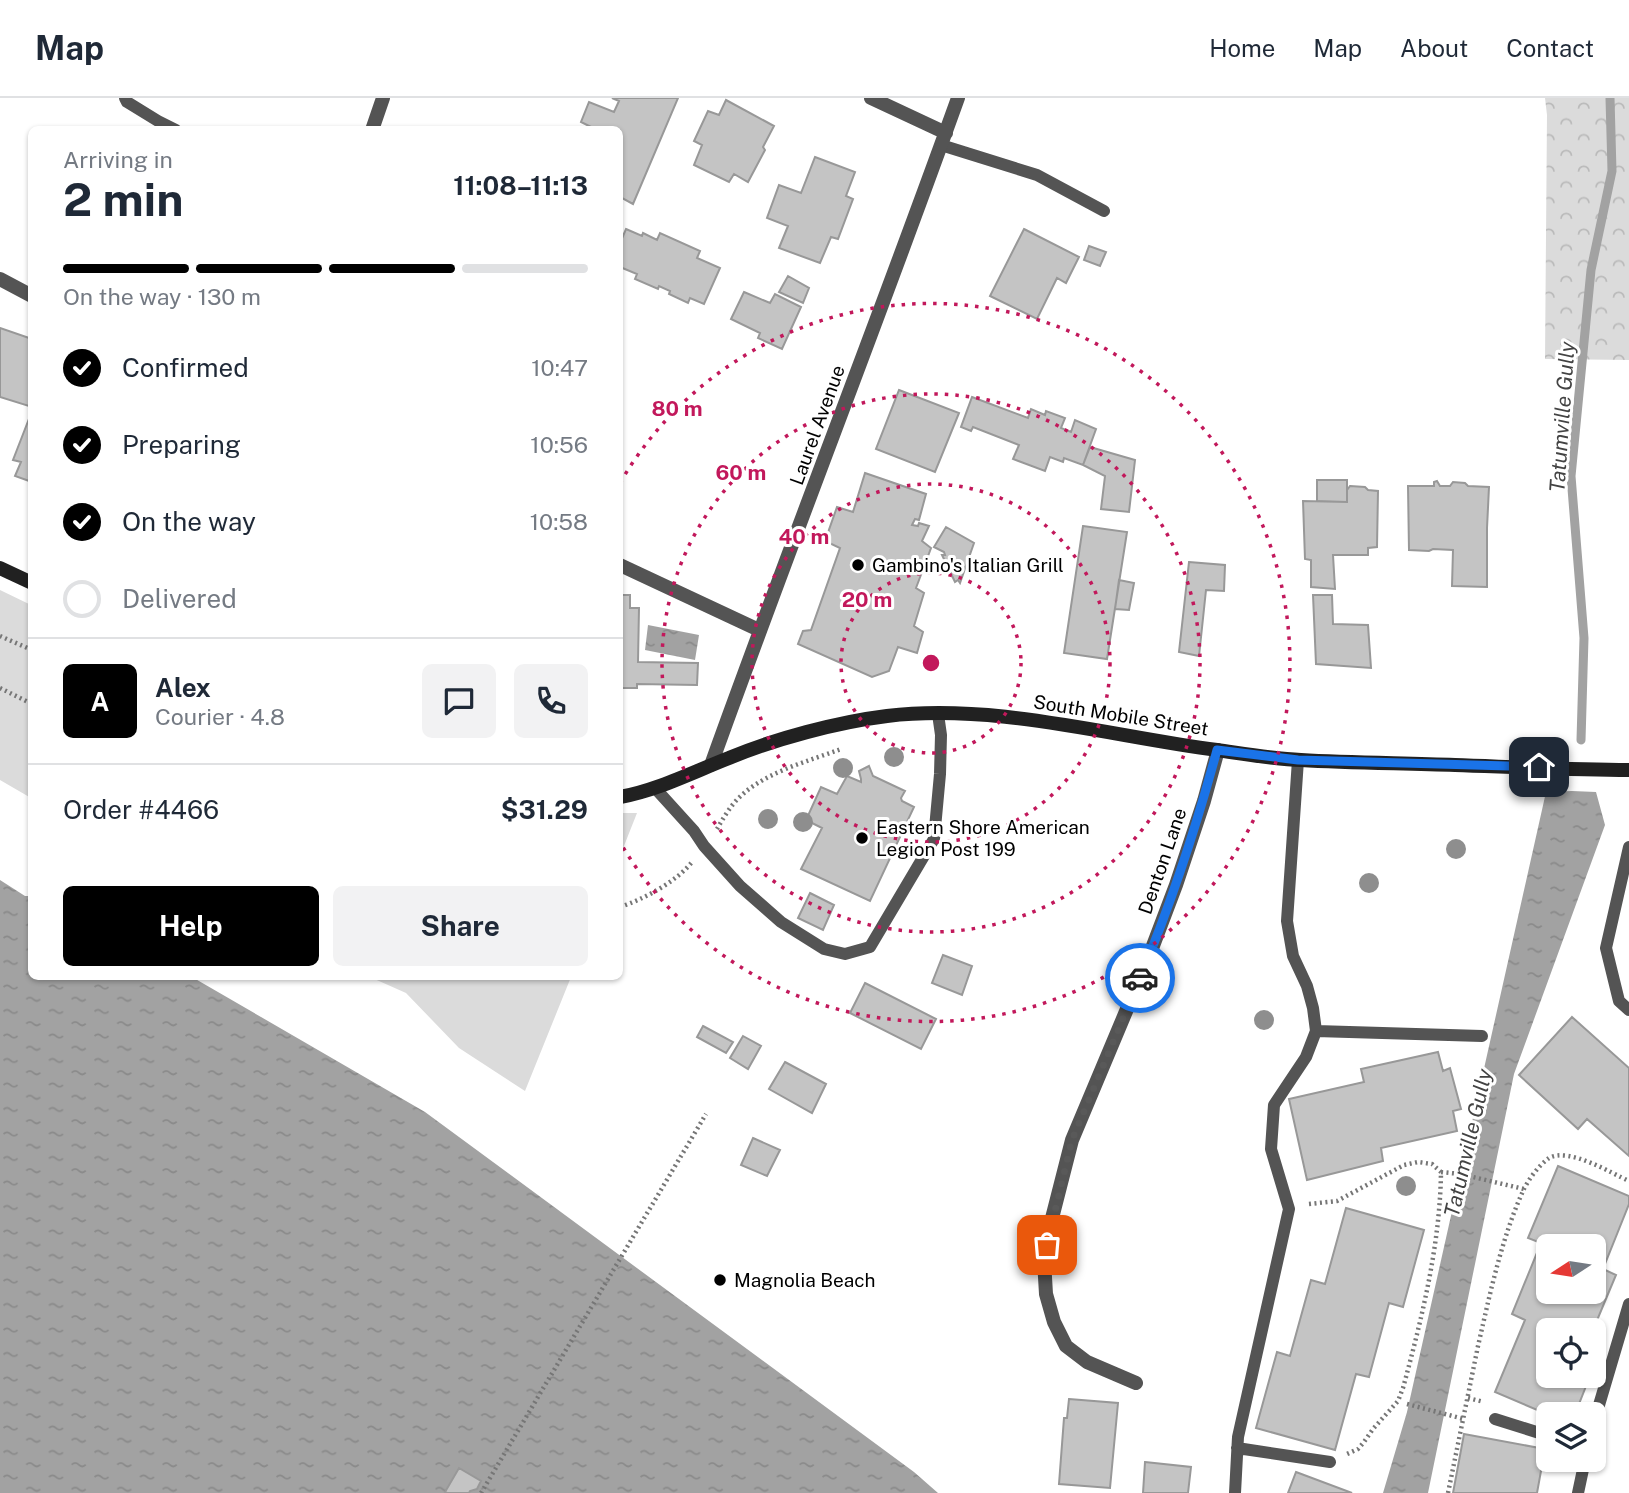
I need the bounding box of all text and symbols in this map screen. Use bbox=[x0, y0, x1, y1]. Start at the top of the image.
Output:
text: Map bbox=[35, 29, 104, 67]
text: Home bbox=[1209, 34, 1275, 62]
text: Map bbox=[1313, 34, 1362, 62]
text: About bbox=[1400, 34, 1468, 62]
text: Contact bbox=[1506, 34, 1594, 62]
text: Arriving in bbox=[63, 146, 173, 173]
text: 11:08–11:13 bbox=[453, 170, 588, 201]
text: 2 min bbox=[63, 172, 183, 226]
text: On the way · 130 m bbox=[63, 283, 261, 310]
water label: Tatumville Gully bbox=[1544, 341, 1580, 493]
icon: check bbox=[63, 349, 101, 387]
text: Confirmed bbox=[122, 352, 249, 383]
text: 10:47 bbox=[531, 354, 588, 381]
street label: Laurel Avenue bbox=[785, 362, 849, 488]
text: 80 m bbox=[651, 396, 703, 421]
icon: check bbox=[63, 426, 101, 464]
text: Preparing bbox=[122, 429, 241, 460]
text: 10:56 bbox=[530, 431, 588, 458]
text: 60 m bbox=[716, 460, 766, 485]
icon: check bbox=[63, 503, 101, 541]
text: On the way bbox=[122, 506, 256, 537]
text: 10:58 bbox=[530, 508, 588, 535]
text: 40 m bbox=[779, 524, 829, 549]
place label: Gambino's Italian Grill bbox=[872, 554, 1064, 576]
marker: Gambino's Italian Grill bbox=[850, 557, 866, 573]
text: Delivered bbox=[122, 583, 237, 614]
text: 20 m bbox=[842, 587, 892, 612]
centre of rings bbox=[919, 651, 943, 675]
button: chat bbox=[422, 664, 496, 738]
button: phone bbox=[514, 664, 588, 738]
text: Alex bbox=[155, 672, 211, 703]
text: A bbox=[91, 686, 109, 717]
street label: South Mobile Street bbox=[1032, 690, 1210, 740]
text: Courier · 4.8 bbox=[155, 703, 285, 730]
pin bbox=[1509, 737, 1569, 797]
icon: home bbox=[1520, 748, 1558, 786]
text: Order #4466 bbox=[63, 794, 219, 825]
text: $31.29 bbox=[501, 794, 588, 825]
street label: Denton Lane bbox=[1134, 805, 1190, 917]
place label: Eastern Shore American Legion Post 199 bbox=[876, 816, 1090, 860]
marker: Eastern Shore American Legion Post 199 bbox=[854, 830, 870, 846]
button: Help bbox=[63, 886, 319, 966]
button: Share bbox=[333, 886, 588, 966]
courier bbox=[1105, 943, 1175, 1013]
icon: car bbox=[1121, 959, 1159, 997]
water label: Tatumville Gully bbox=[1439, 1066, 1497, 1219]
pin bbox=[1017, 1215, 1077, 1275]
icon: bag bbox=[1028, 1226, 1066, 1264]
north arrow bbox=[1536, 1234, 1606, 1304]
map controls bbox=[1536, 1234, 1606, 1472]
place label: Magnolia Beach bbox=[734, 1269, 875, 1291]
marker: Magnolia Beach bbox=[712, 1272, 728, 1288]
button: locate bbox=[1536, 1318, 1606, 1388]
button: layers bbox=[1536, 1402, 1606, 1472]

